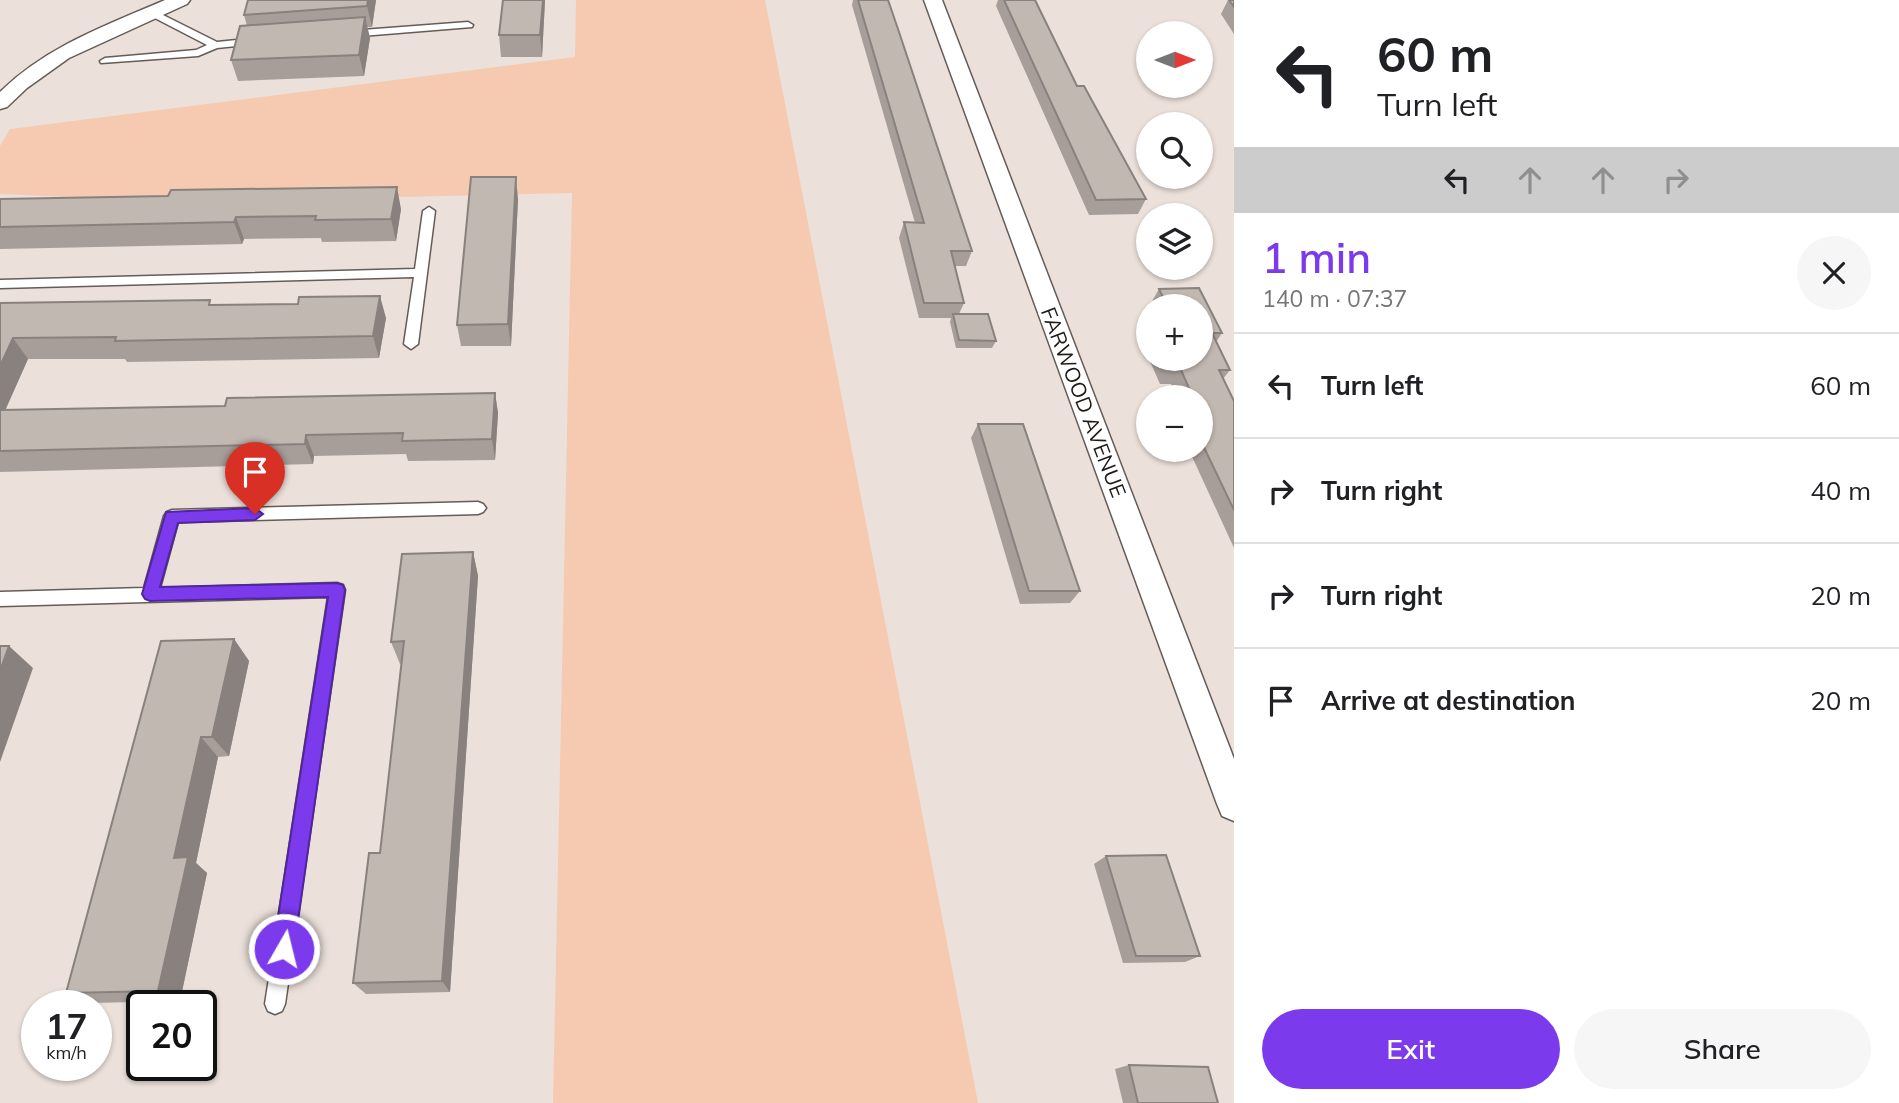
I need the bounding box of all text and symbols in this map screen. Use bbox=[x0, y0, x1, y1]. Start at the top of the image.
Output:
north arrow bbox=[1136, 21, 1213, 98]
map controls bbox=[1136, 21, 1213, 462]
text: 60 m bbox=[1377, 23, 1493, 84]
icon: left bbox=[1262, 28, 1353, 119]
text: Turn left bbox=[1377, 84, 1497, 124]
button: search bbox=[1136, 112, 1213, 189]
icon: left bbox=[1438, 161, 1476, 199]
icon: ahead bbox=[1511, 161, 1549, 199]
icon: ahead bbox=[1584, 161, 1622, 199]
icon: right bbox=[1657, 161, 1695, 199]
button: layers bbox=[1136, 203, 1213, 280]
text: 1 min bbox=[1262, 231, 1371, 284]
button: close bbox=[1797, 236, 1871, 310]
text: 140 m · 07:37 bbox=[1262, 284, 1407, 313]
button: + bbox=[1136, 294, 1213, 371]
street label: FARWOOD AVENUE bbox=[1036, 303, 1132, 501]
icon: left bbox=[1262, 367, 1300, 405]
text: Turn left bbox=[1321, 369, 1423, 402]
text: 60 m bbox=[1810, 369, 1871, 402]
button: − bbox=[1136, 385, 1213, 462]
pin bbox=[225, 442, 285, 514]
icon: arrive bbox=[236, 453, 274, 491]
icon: right bbox=[1262, 472, 1300, 510]
text: Turn right bbox=[1321, 474, 1442, 507]
text: 40 m bbox=[1810, 474, 1871, 507]
icon: right bbox=[1262, 577, 1300, 615]
text: Turn right bbox=[1321, 579, 1442, 612]
text: 20 m bbox=[1810, 579, 1871, 612]
icon: arrive bbox=[1262, 682, 1300, 720]
text: Arrive at destination bbox=[1321, 684, 1576, 717]
text: 20 m bbox=[1810, 684, 1871, 717]
position arrow bbox=[247, 912, 321, 986]
speed limit sign: 20 bbox=[126, 990, 217, 1081]
text: 17 bbox=[45, 1004, 88, 1048]
button: Exit bbox=[1262, 1009, 1560, 1089]
button: Share bbox=[1574, 1009, 1871, 1089]
text: km/h bbox=[46, 1041, 87, 1064]

